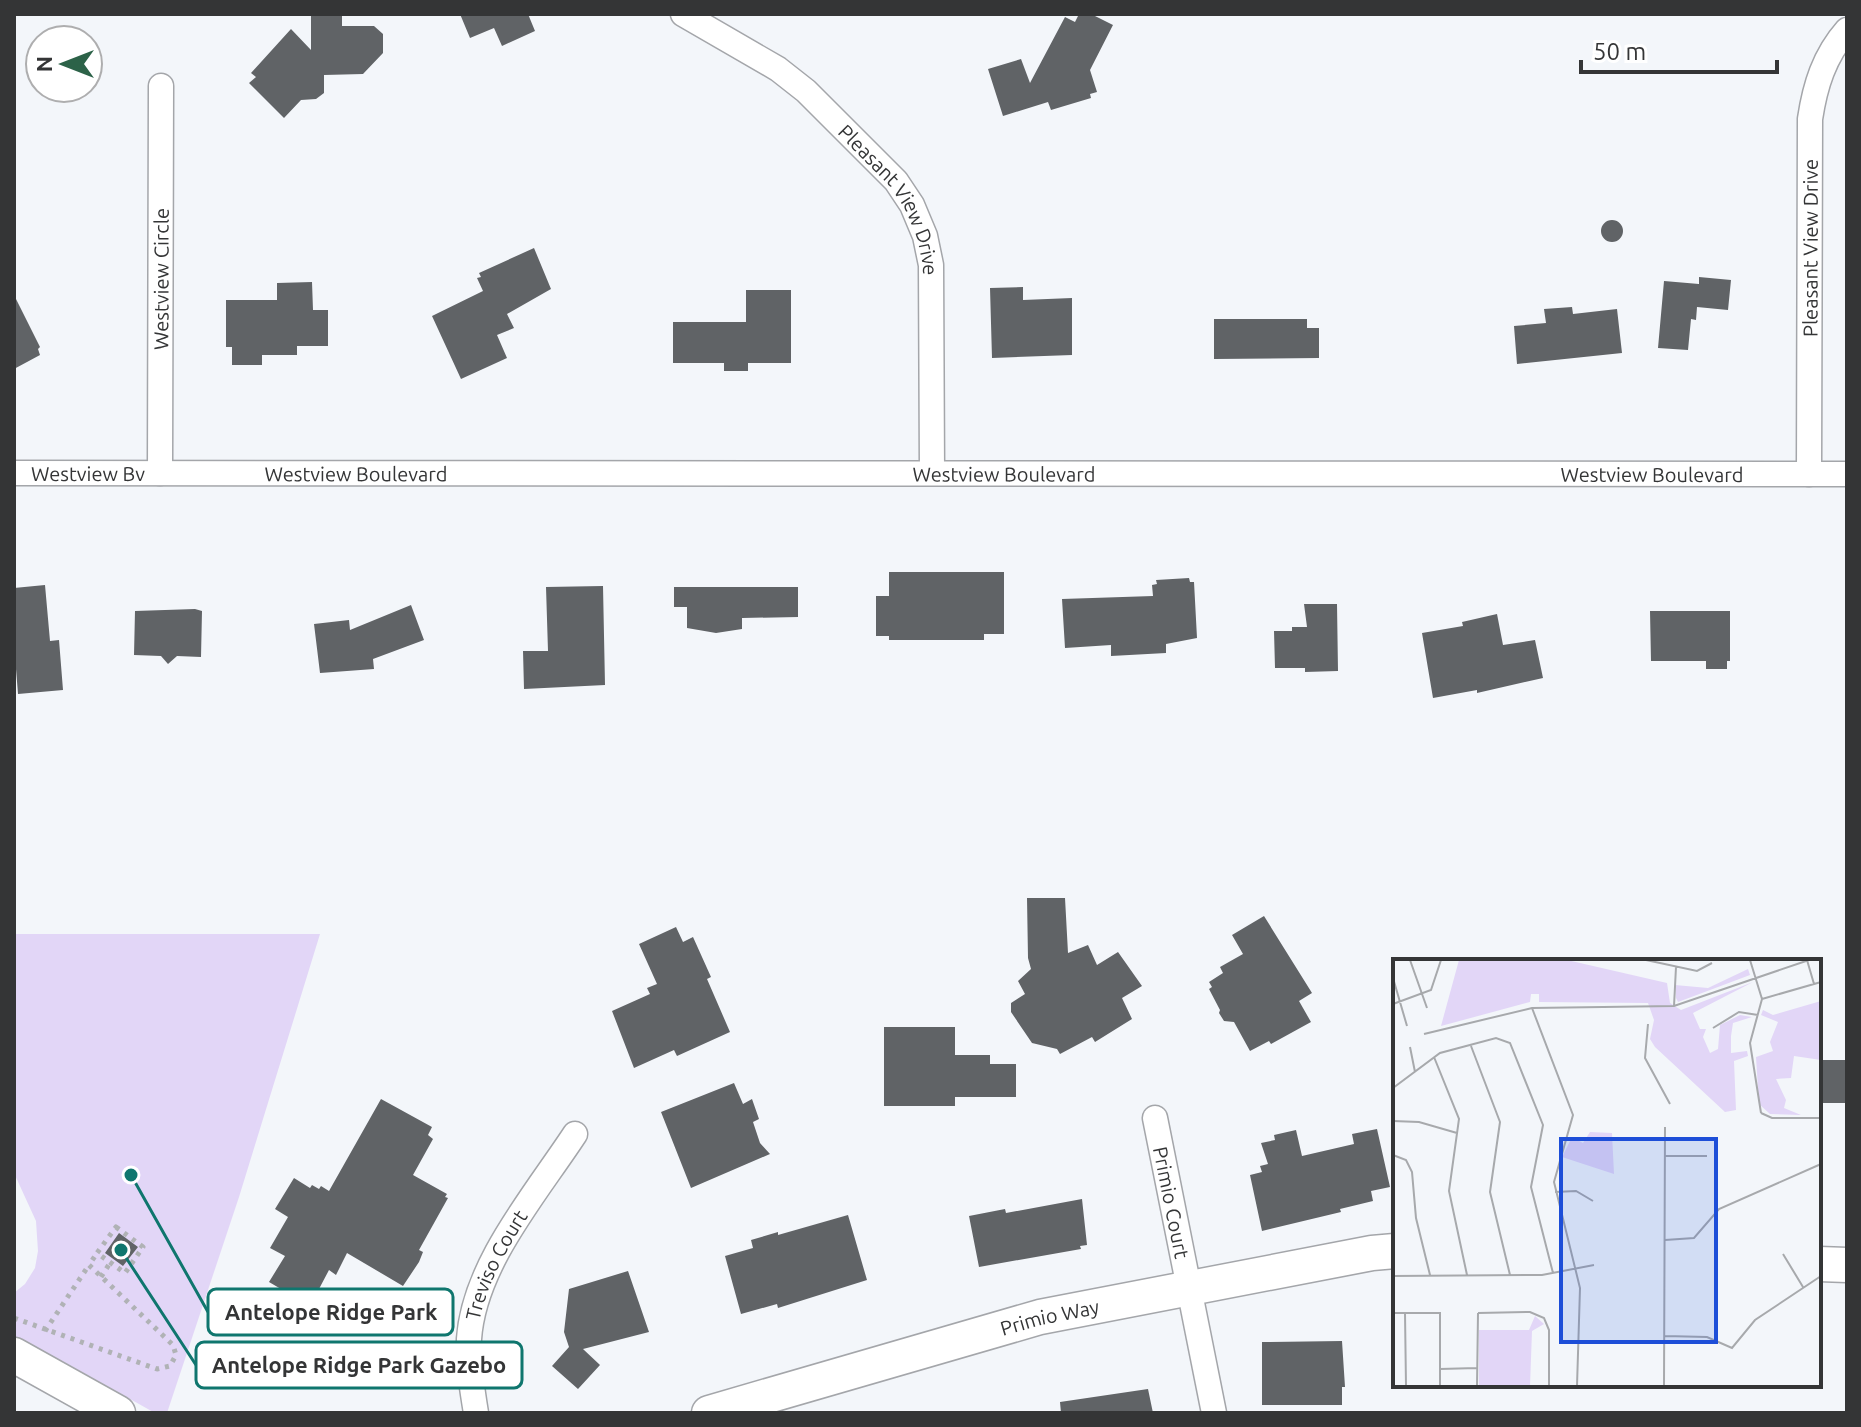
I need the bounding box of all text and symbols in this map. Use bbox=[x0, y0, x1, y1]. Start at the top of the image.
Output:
north arrow bbox=[24, 24, 104, 104]
scale bar bbox=[1581, 24, 1777, 74]
text: 50 m bbox=[1593, 38, 1646, 65]
text: N bbox=[31, 56, 56, 72]
street label: Pleasant View Drive bbox=[834, 119, 943, 275]
street label: Pleasant View Drive bbox=[1798, 159, 1821, 337]
street label: Westview Circle bbox=[149, 208, 172, 350]
street label: Westview Bv bbox=[31, 462, 145, 485]
street label: Westview Boulevard bbox=[264, 462, 448, 485]
street label: Westview Boulevard bbox=[912, 462, 1096, 485]
street label: Westview Boulevard bbox=[1560, 462, 1744, 485]
inset map bbox=[1393, 959, 1821, 1387]
street label: Primio Court bbox=[1149, 1144, 1194, 1260]
street label: Treviso Court bbox=[460, 1205, 531, 1322]
callout: Antelope Ridge Park bbox=[208, 1289, 453, 1335]
street label: Primio Way bbox=[997, 1294, 1101, 1339]
text: Antelope Ridge Park bbox=[225, 1299, 438, 1324]
callout: Antelope Ridge Park Gazebo bbox=[196, 1342, 522, 1388]
text: Antelope Ridge Park Gazebo bbox=[212, 1352, 506, 1377]

